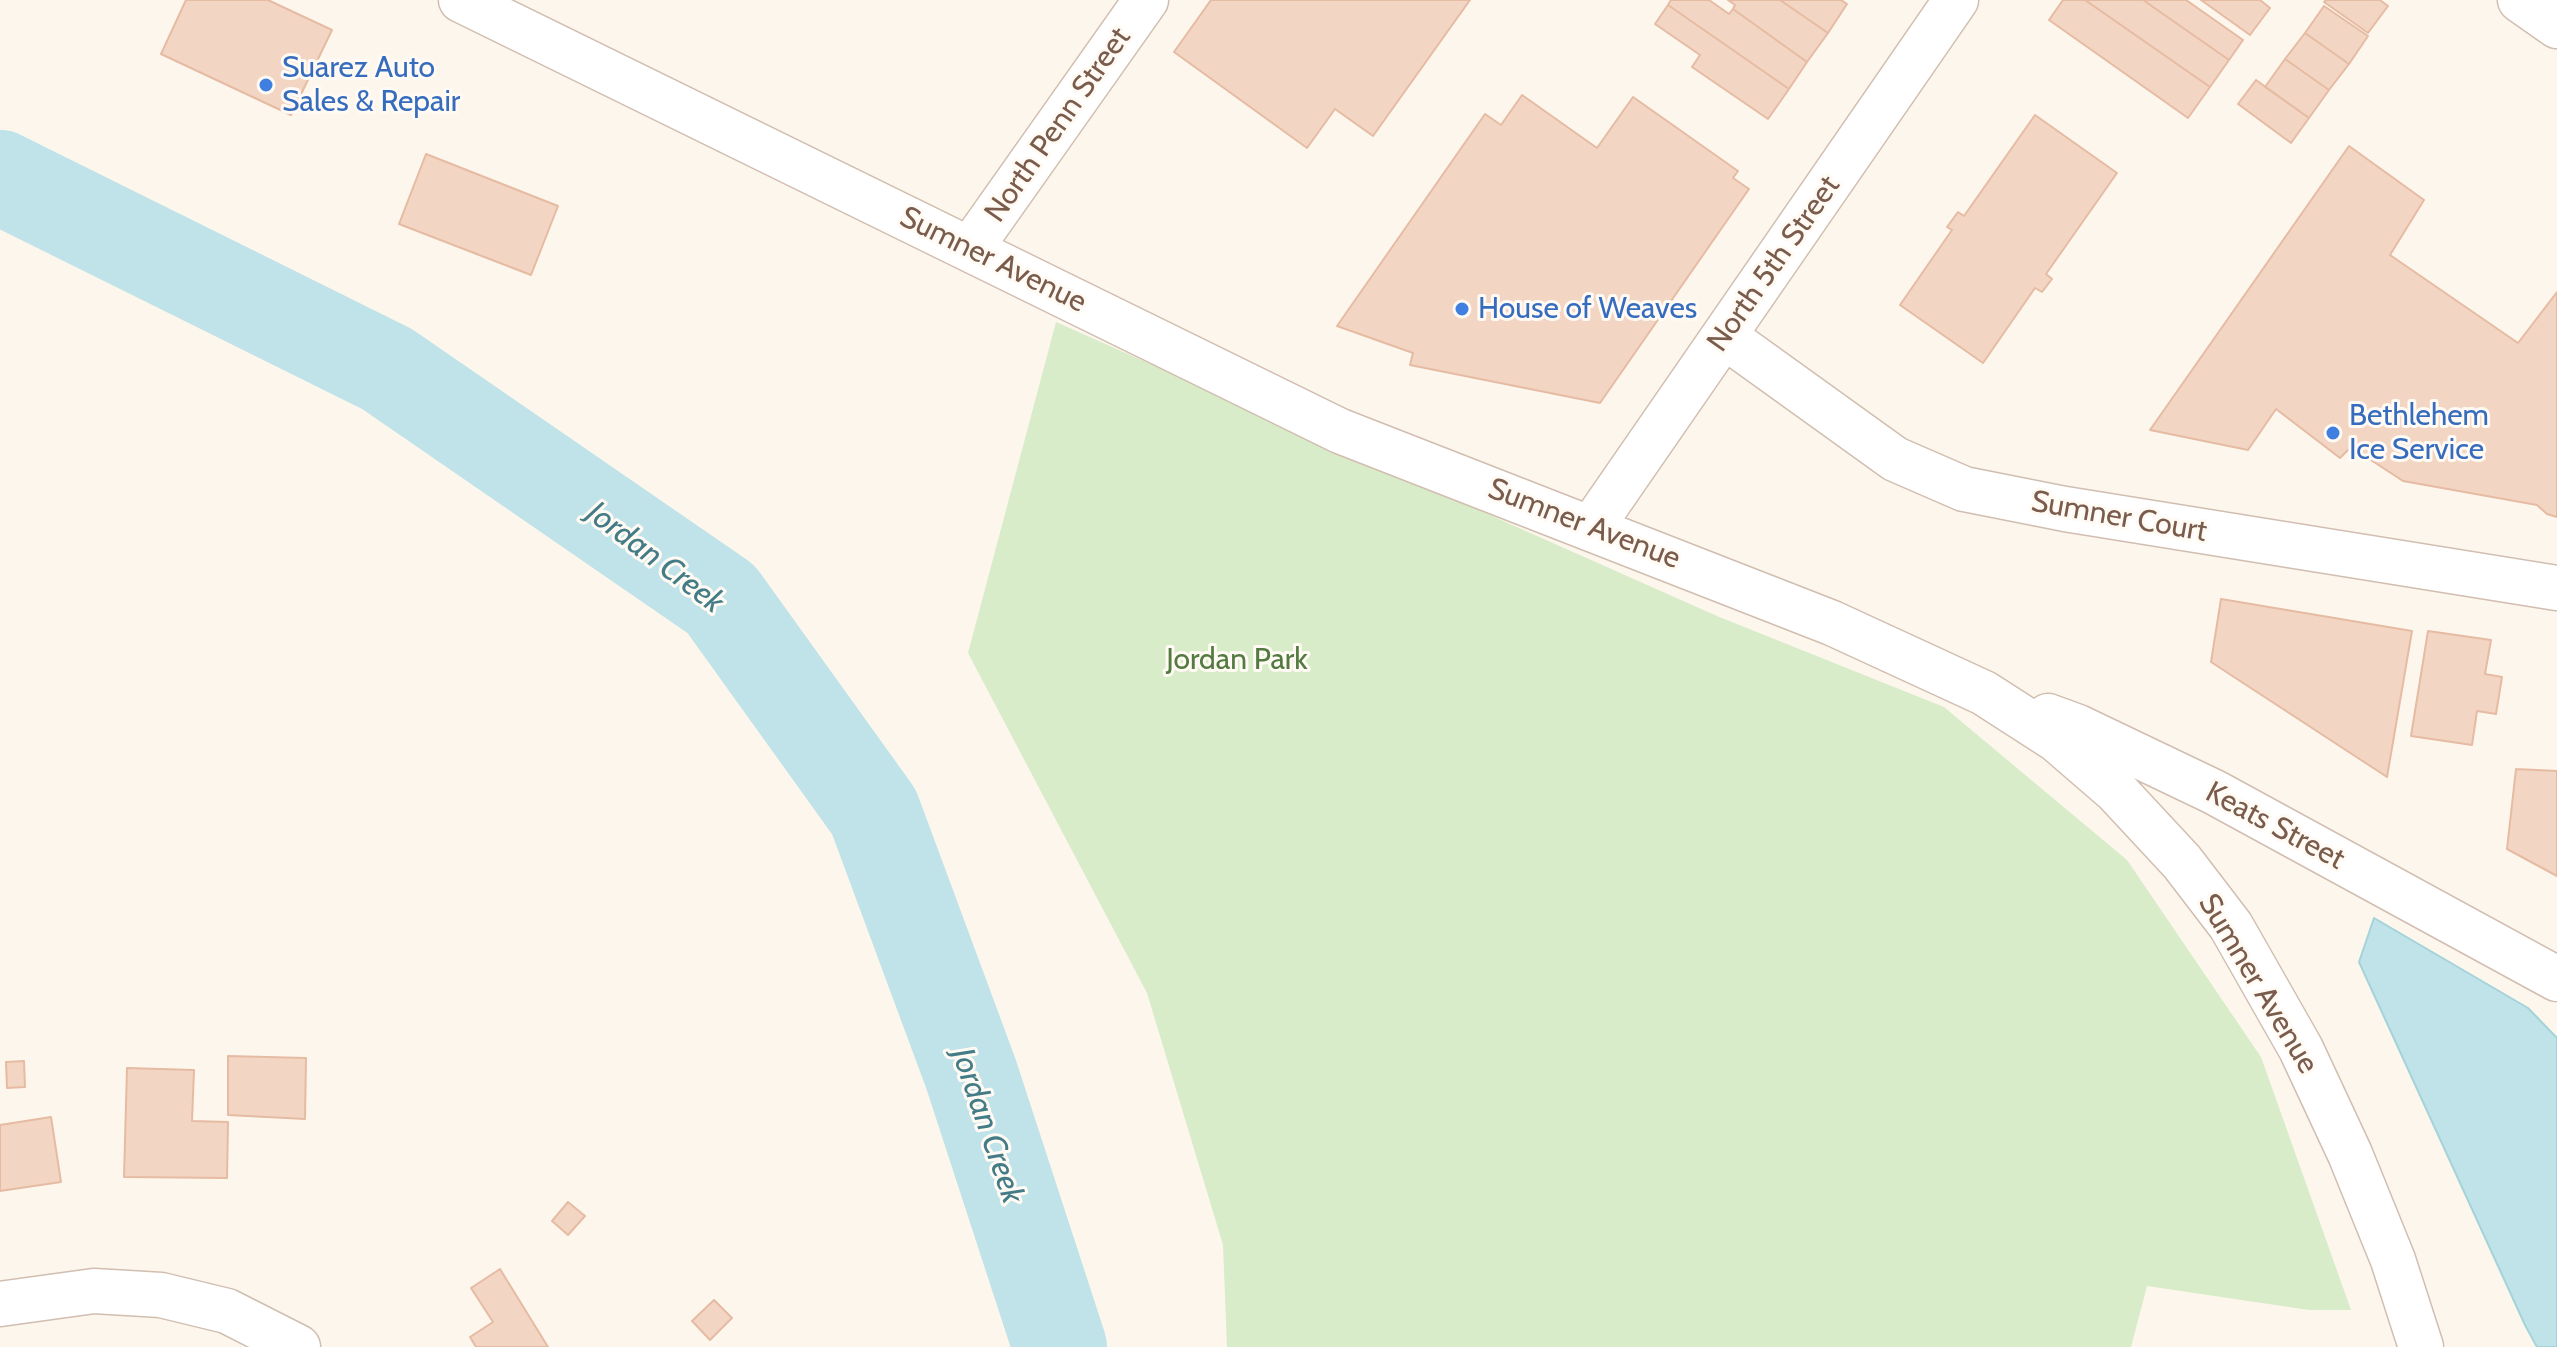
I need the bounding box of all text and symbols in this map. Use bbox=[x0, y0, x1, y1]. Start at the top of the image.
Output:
street label: North Penn Street bbox=[977, 21, 1139, 229]
place label: Suarez Auto Sales & Repair bbox=[282, 50, 460, 120]
marker: Suarez Auto Sales & Repair bbox=[257, 76, 275, 94]
street label: North 5th Street bbox=[1700, 169, 1848, 359]
street label: Sumner Avenue bbox=[894, 199, 1092, 321]
place label: House of Weaves bbox=[1478, 291, 1697, 327]
marker: House of Weaves bbox=[1453, 300, 1471, 318]
place label: Bethlehem Ice Service bbox=[2349, 398, 2489, 468]
marker: Bethlehem Ice Service bbox=[2324, 424, 2342, 442]
street label: Sumner Avenue bbox=[1483, 471, 1685, 577]
street label: Sumner Court bbox=[2028, 484, 2210, 550]
water label: Jordan Creek bbox=[579, 494, 731, 622]
park label: Jordan Park bbox=[1166, 642, 1308, 678]
street label: Keats Street bbox=[2200, 774, 2350, 878]
street label: Sumner Avenue bbox=[2190, 888, 2326, 1080]
water label: Jordan Creek bbox=[943, 1043, 1031, 1209]

